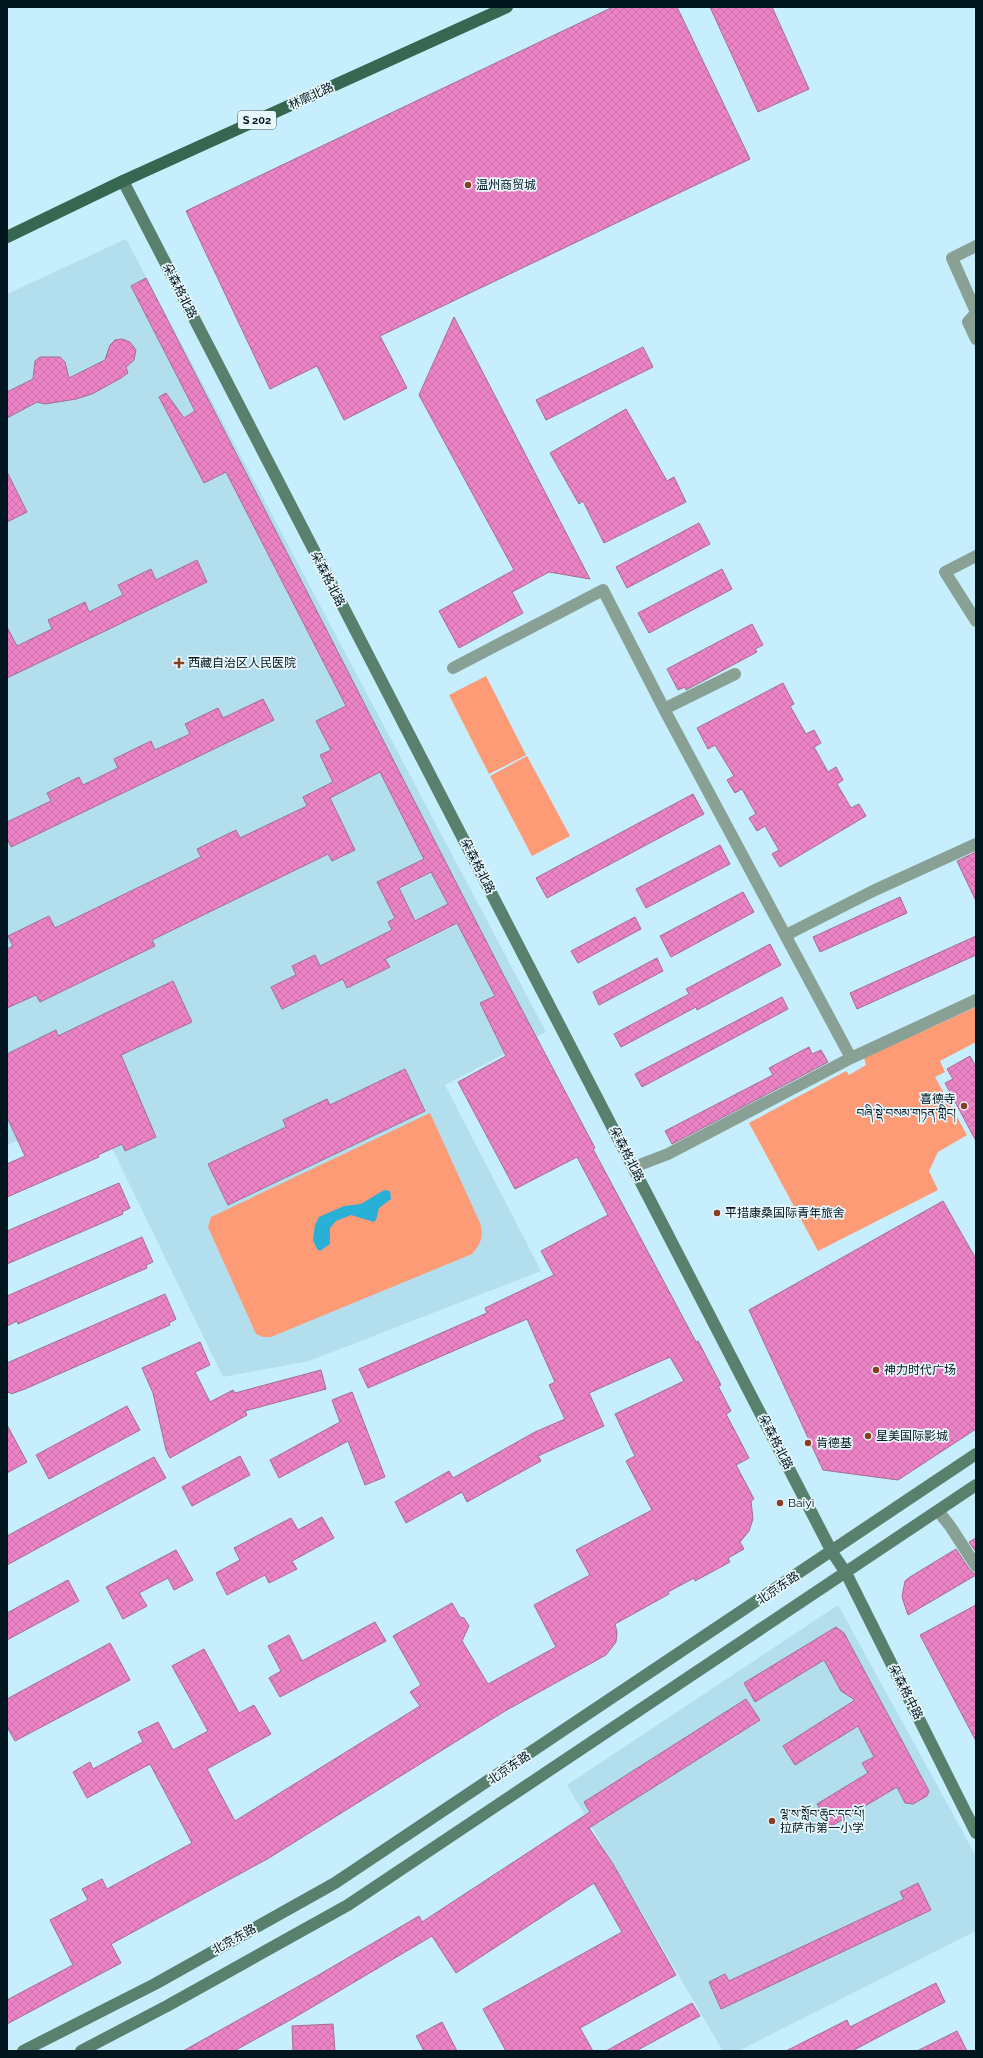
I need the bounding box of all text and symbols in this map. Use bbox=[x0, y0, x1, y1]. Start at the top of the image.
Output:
street label: 林廓北路 bbox=[286, 80, 336, 112]
road number: S 202 bbox=[238, 111, 276, 129]
place label: 温州商贸城 bbox=[476, 178, 536, 192]
marker: 温州商贸城 bbox=[463, 180, 473, 190]
street label: 朵森格北路 bbox=[160, 261, 200, 321]
street label: 朵森格北路 bbox=[308, 549, 348, 609]
place label: 西藏自治区人民医院 bbox=[188, 656, 296, 670]
marker: 西藏自治区人民医院 bbox=[173, 657, 185, 669]
street label: 朵森格北路 bbox=[458, 836, 498, 896]
place label: 喜德寺 བཞི་སྡེ་བསམ་གཏན་གླིང། bbox=[857, 1092, 956, 1123]
marker: 喜德寺 བཞི་སྡེ་བསམ་གཏན་གླིང། bbox=[959, 1101, 969, 1111]
street label: 朵森格北路 bbox=[607, 1124, 647, 1184]
place label: 平措康桑国际青年旅舍 bbox=[725, 1206, 845, 1220]
marker: 平措康桑国际青年旅舍 bbox=[712, 1208, 722, 1218]
place label: 神力时代广场 bbox=[884, 1363, 956, 1377]
marker: 神力时代广场 bbox=[871, 1365, 881, 1375]
street label: 朵森格北路 bbox=[756, 1412, 796, 1472]
place label: 星美国际影城 bbox=[876, 1429, 948, 1443]
marker: 星美国际影城 bbox=[863, 1431, 873, 1441]
place label: 肯德基 bbox=[816, 1436, 852, 1450]
marker: 肯德基 bbox=[803, 1438, 813, 1448]
place label: Baiyi bbox=[788, 1496, 814, 1510]
marker: Baiyi bbox=[775, 1498, 785, 1508]
street label: 北京东路 bbox=[754, 1569, 802, 1607]
street label: 朵森格中路 bbox=[886, 1662, 926, 1722]
street label: 北京东路 bbox=[485, 1749, 533, 1787]
place label: ལྷ་ས་སློབ་ཆུང་དང་པོ། 拉萨市第一小学 bbox=[780, 1804, 865, 1835]
marker: ལྷ་ས་སློབ་ཆུང་དང་པོ། 拉萨市第一小学 bbox=[767, 1816, 777, 1826]
street label: 北京东路 bbox=[210, 1921, 258, 1957]

